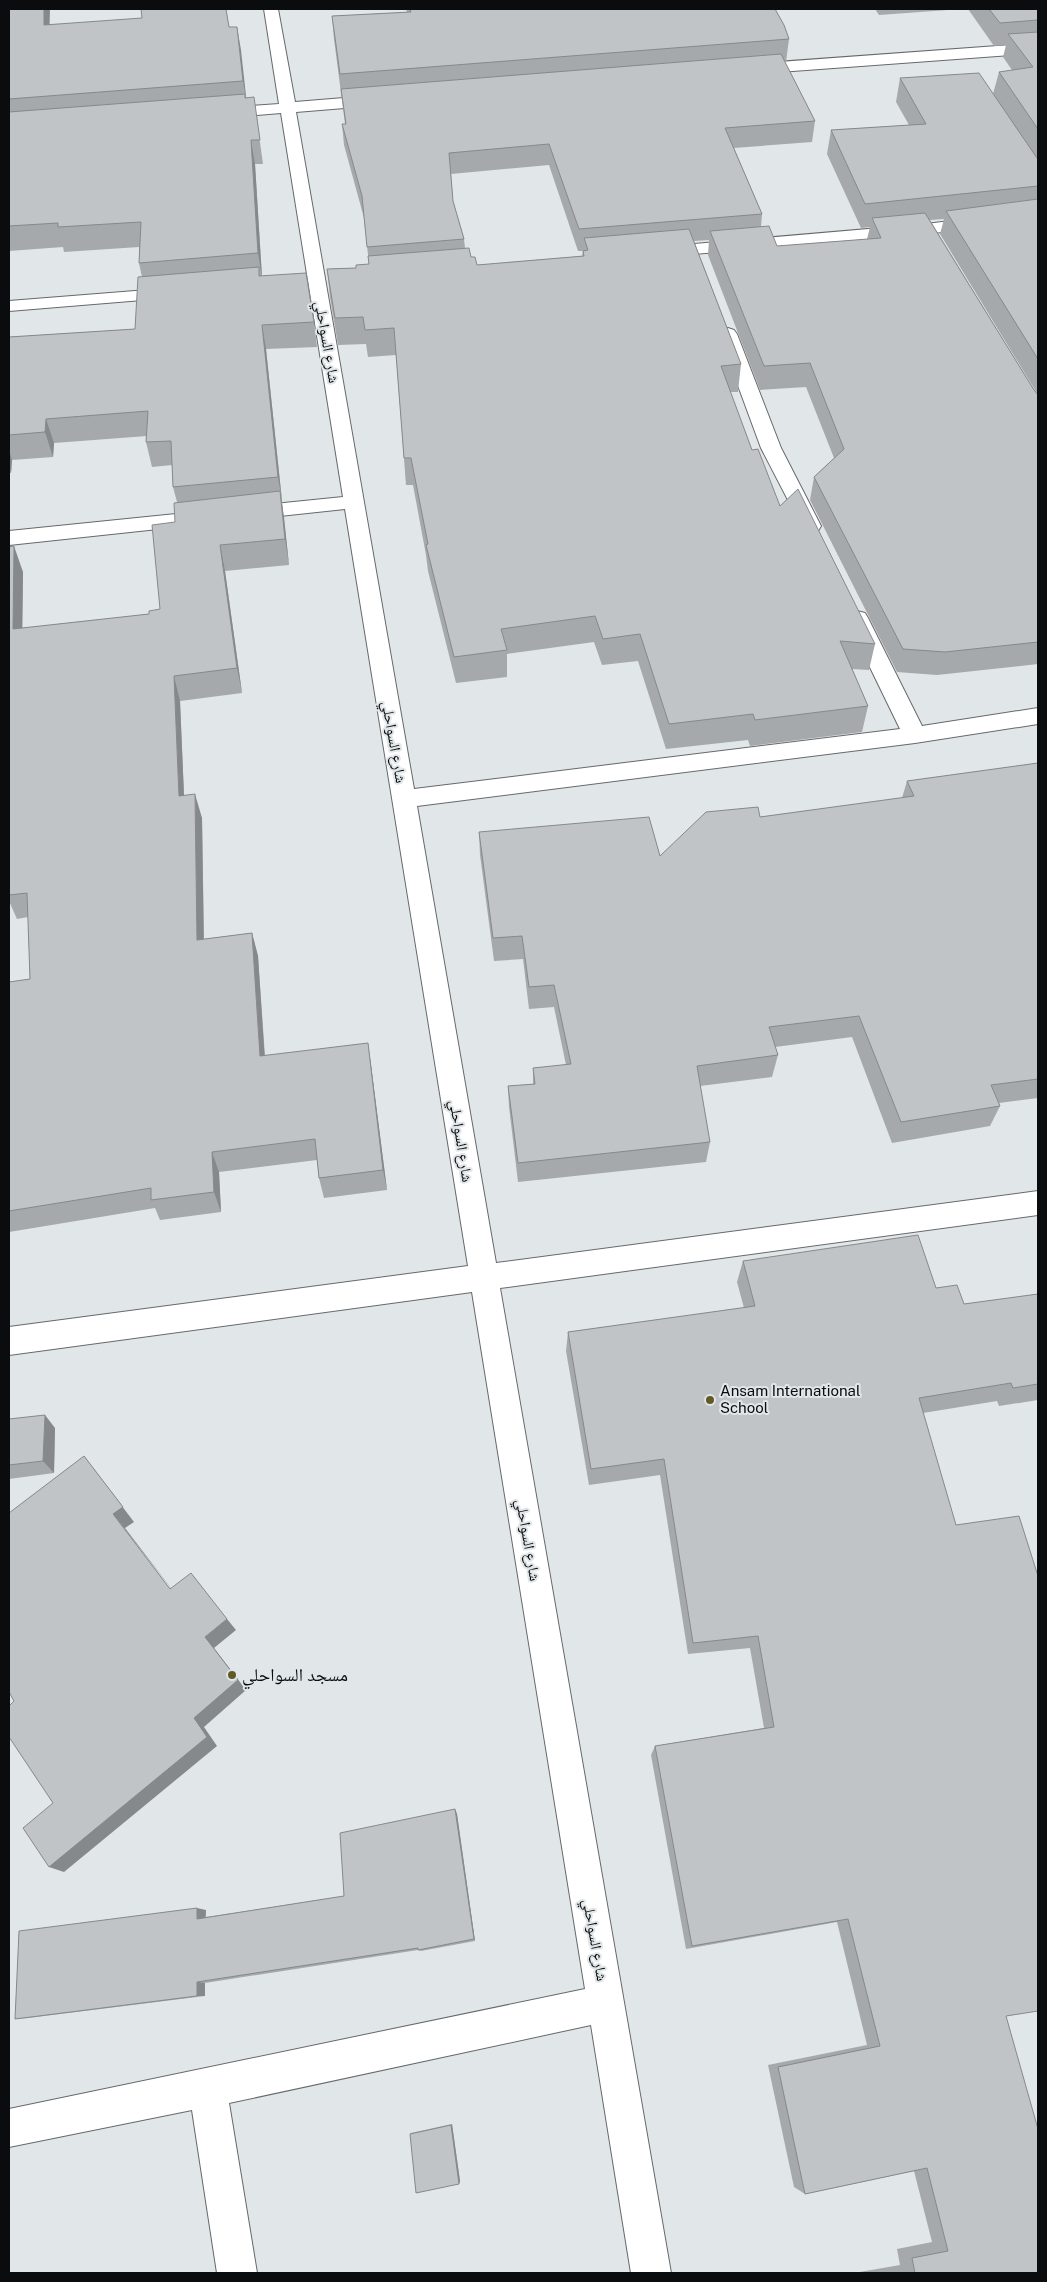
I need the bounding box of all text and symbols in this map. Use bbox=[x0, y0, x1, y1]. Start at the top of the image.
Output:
street label: شارع السواحلي bbox=[308, 300, 343, 385]
street label: شارع السواحلي bbox=[375, 700, 410, 785]
street label: شارع السواحلي bbox=[443, 1099, 476, 1184]
place label: Ansam International School bbox=[720, 1382, 860, 1416]
marker: Ansam International School bbox=[704, 1394, 716, 1406]
street label: شارع السواحلي bbox=[509, 1498, 544, 1583]
place label: مسجد السواحلي bbox=[242, 1664, 348, 1690]
marker: مسجد السواحلي bbox=[226, 1669, 238, 1681]
street label: شارع السواحلي bbox=[576, 1898, 611, 1983]

